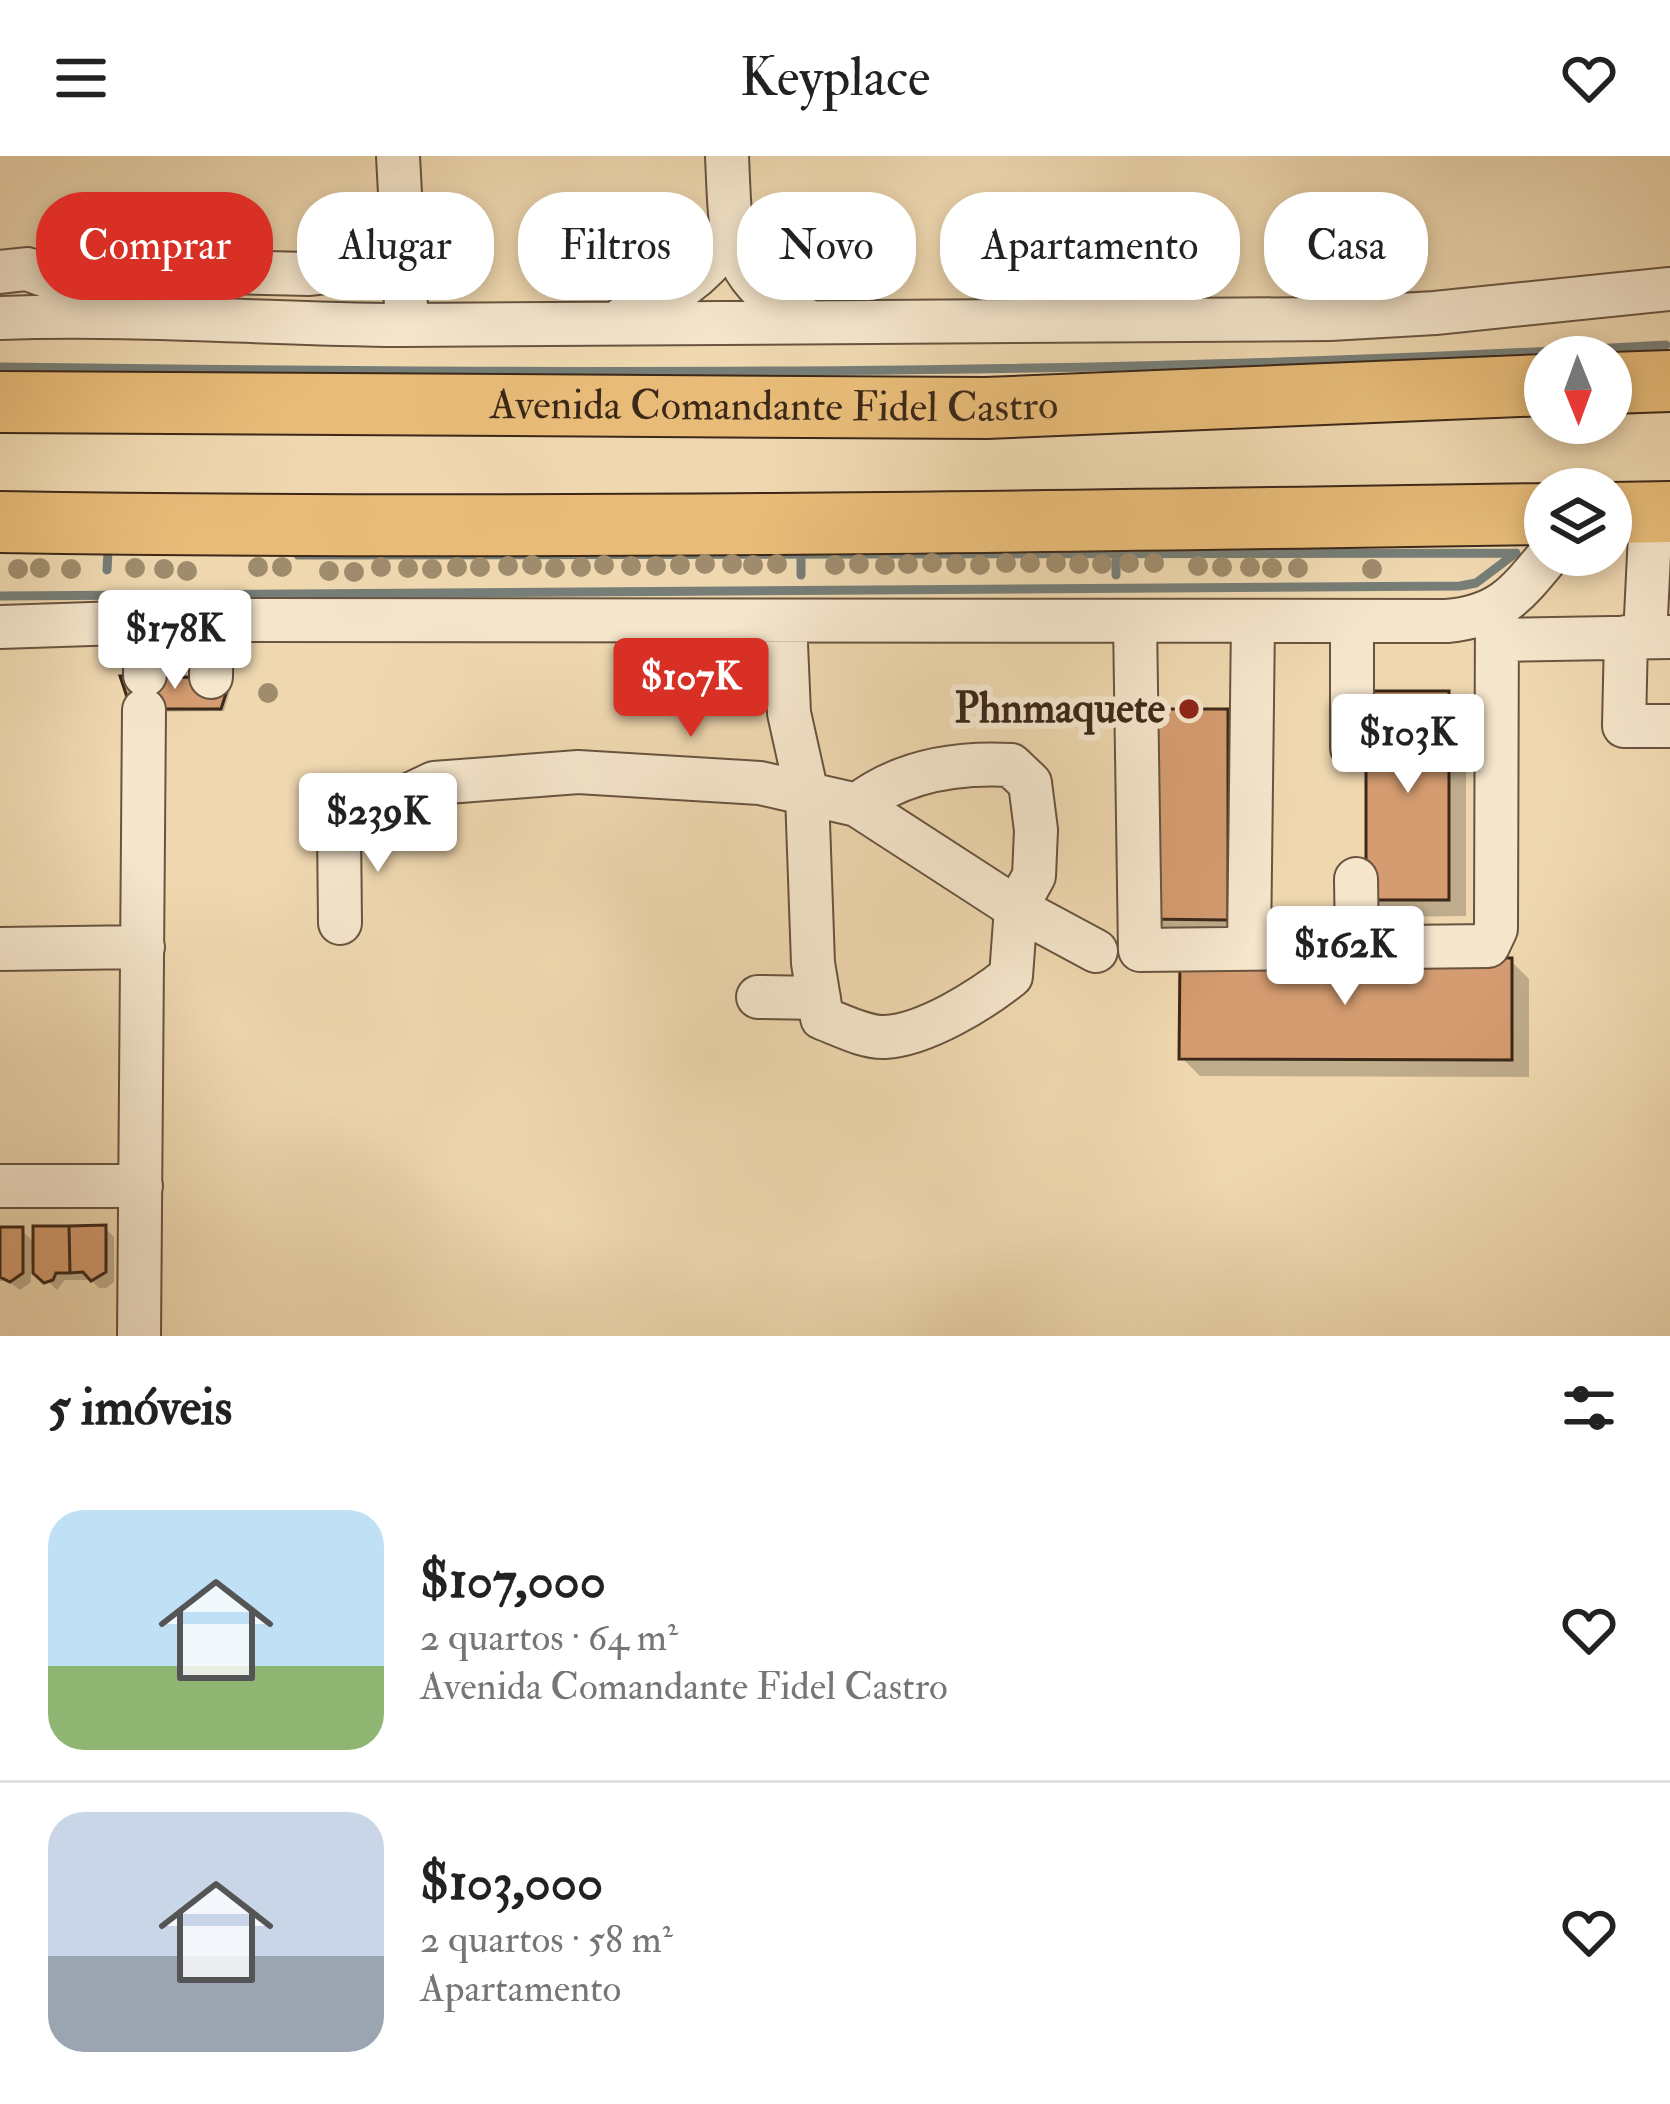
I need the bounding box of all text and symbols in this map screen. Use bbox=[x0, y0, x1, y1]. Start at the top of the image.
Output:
text: Keyplace bbox=[740, 44, 930, 112]
icon: menu bbox=[48, 45, 114, 111]
icon: heart bbox=[1556, 45, 1622, 111]
chip: Comprar bbox=[36, 192, 273, 300]
chip: Alugar bbox=[297, 192, 494, 300]
chip: Filtros bbox=[518, 192, 713, 300]
chip: Novo bbox=[737, 192, 916, 300]
chip: Apartamento bbox=[940, 192, 1240, 300]
chip: Casa bbox=[1264, 192, 1428, 300]
north arrow bbox=[1524, 336, 1632, 444]
map controls bbox=[1524, 336, 1632, 576]
street label: Avenida Comandante Fidel Castro bbox=[488, 379, 1059, 434]
button: layers bbox=[1524, 468, 1632, 576]
pin: $178K bbox=[91, 590, 259, 692]
text: $178K bbox=[125, 604, 225, 653]
pin: $107K bbox=[607, 638, 775, 740]
text: $107K bbox=[641, 652, 741, 701]
place label: Phnmaquete bbox=[955, 683, 1165, 735]
pin: $103K bbox=[1324, 694, 1492, 796]
marker: Phnmaquete bbox=[1176, 696, 1202, 722]
text: $103K bbox=[1359, 708, 1457, 757]
pin: $239K bbox=[294, 773, 462, 875]
text: $239K bbox=[326, 787, 430, 836]
pin: $162K bbox=[1261, 906, 1429, 1008]
text: $162K bbox=[1294, 920, 1396, 969]
icon: filters bbox=[1556, 1375, 1622, 1441]
text: 5 imóveis bbox=[48, 1376, 232, 1440]
text: $107,000 bbox=[420, 1549, 606, 1613]
icon: home bbox=[144, 1558, 288, 1702]
icon: heart bbox=[1556, 1597, 1622, 1663]
text: 2 quartos · 64 m² bbox=[420, 1613, 678, 1662]
text: Avenida Comandante Fidel Castro bbox=[420, 1662, 948, 1711]
text: $103,000 bbox=[420, 1851, 603, 1915]
icon: home bbox=[144, 1860, 288, 2004]
icon: heart bbox=[1556, 1899, 1622, 1965]
text: 2 quartos · 58 m² bbox=[420, 1915, 673, 1964]
text: Apartamento bbox=[420, 1964, 621, 2013]

